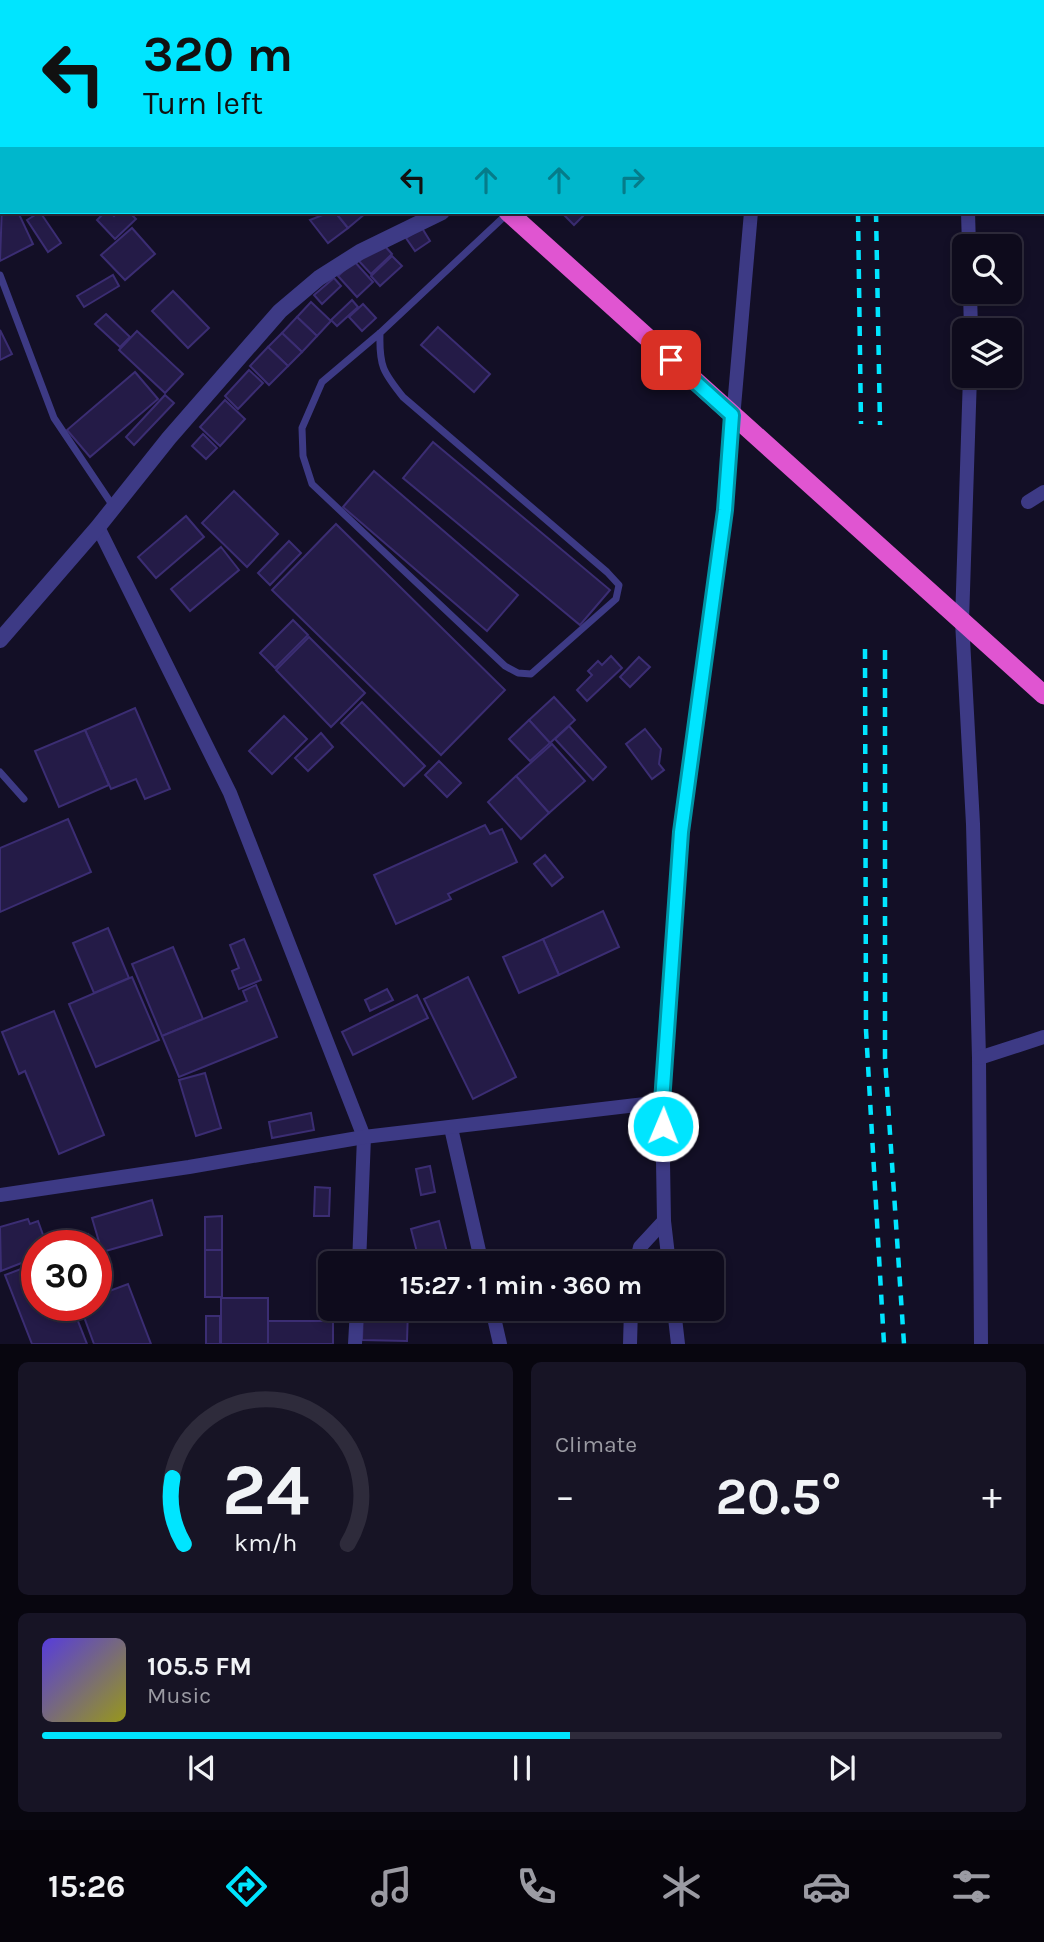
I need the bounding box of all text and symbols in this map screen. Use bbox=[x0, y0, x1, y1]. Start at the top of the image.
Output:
text: 320 m bbox=[143, 26, 293, 83]
icon: left bbox=[28, 28, 119, 119]
text: Turn left bbox=[143, 85, 263, 122]
icon: left bbox=[394, 161, 432, 199]
icon: ahead bbox=[467, 161, 505, 199]
icon: ahead bbox=[540, 161, 578, 199]
icon: right bbox=[613, 161, 651, 199]
map controls bbox=[952, 234, 1022, 388]
button: search bbox=[952, 234, 1022, 304]
button: layers bbox=[952, 318, 1022, 388]
pin bbox=[641, 330, 701, 390]
icon: arrive bbox=[652, 341, 690, 379]
position arrow bbox=[626, 1089, 700, 1163]
speed limit sign: 30 bbox=[21, 1230, 112, 1321]
text: 15:27 · 1 min · 360 m bbox=[400, 1270, 642, 1301]
text: Climate bbox=[555, 1431, 637, 1458]
text: 24 bbox=[222, 1448, 309, 1533]
text: 20.5° bbox=[716, 1466, 842, 1527]
text: − bbox=[555, 1474, 575, 1519]
text: + bbox=[982, 1474, 1002, 1519]
text: km/h bbox=[234, 1528, 297, 1557]
text: 105.5 FM bbox=[147, 1651, 252, 1682]
text: Music bbox=[147, 1682, 211, 1709]
icon: previous bbox=[183, 1749, 221, 1787]
icon: pause bbox=[503, 1749, 541, 1787]
icon: next bbox=[823, 1749, 861, 1787]
icon: directions bbox=[222, 1862, 271, 1911]
icon: music bbox=[367, 1862, 416, 1911]
icon: phone bbox=[512, 1862, 561, 1911]
icon: climate bbox=[657, 1862, 706, 1911]
icon: car bbox=[802, 1862, 851, 1911]
icon: filters bbox=[947, 1862, 996, 1911]
text: 15:26 bbox=[48, 1868, 125, 1905]

